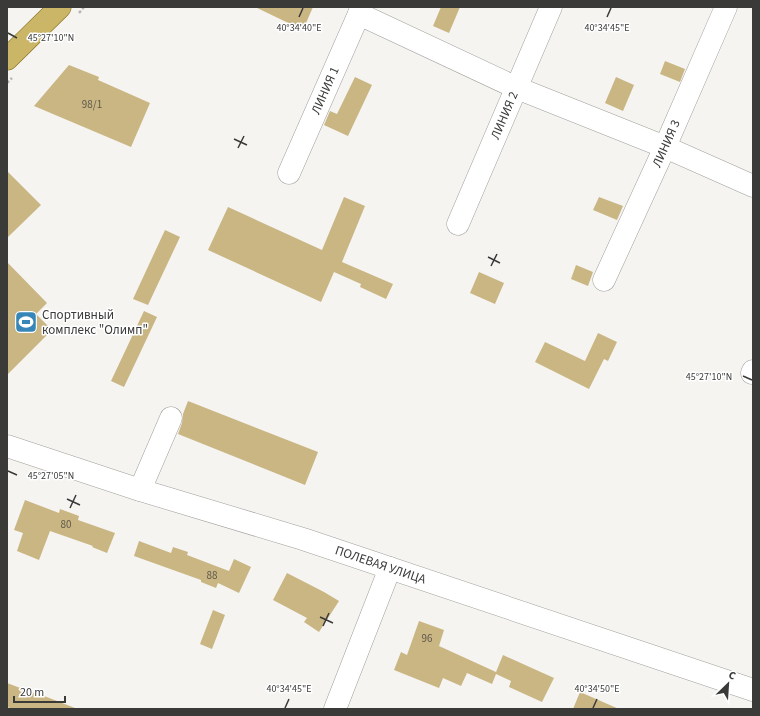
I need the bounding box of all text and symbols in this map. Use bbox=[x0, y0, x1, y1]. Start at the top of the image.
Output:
text: 40°34'40"E bbox=[276, 21, 322, 35]
text: 40°34'45"E bbox=[584, 21, 630, 35]
text: 45°27'10"N bbox=[28, 31, 74, 45]
street label: ЛИНИЯ 1 bbox=[307, 64, 344, 117]
street label: ЛИНИЯ 2 bbox=[486, 89, 523, 142]
house number: 98/1 bbox=[82, 97, 102, 112]
street label: ЛИНИЯ 3 bbox=[648, 117, 685, 170]
place label: Спортивный комплекс "Олимп" bbox=[42, 306, 148, 339]
sports icon: Спортивный комплекс "Олимп" bbox=[13, 309, 39, 335]
text: 45°27'10"N bbox=[686, 370, 732, 384]
text: 45°27'05"N bbox=[28, 469, 74, 483]
house number: 80 bbox=[61, 517, 71, 532]
street label: ПОЛЕВАЯ УЛИЦА bbox=[333, 541, 429, 589]
house number: 88 bbox=[207, 568, 218, 583]
house number: 96 bbox=[422, 631, 433, 646]
north arrow bbox=[708, 664, 748, 704]
text: С bbox=[726, 667, 739, 684]
scale bar bbox=[14, 678, 65, 704]
text: 40°34'45"E bbox=[266, 682, 312, 696]
text: 40°34'50"E bbox=[574, 682, 620, 696]
text: 20 m bbox=[20, 684, 44, 701]

